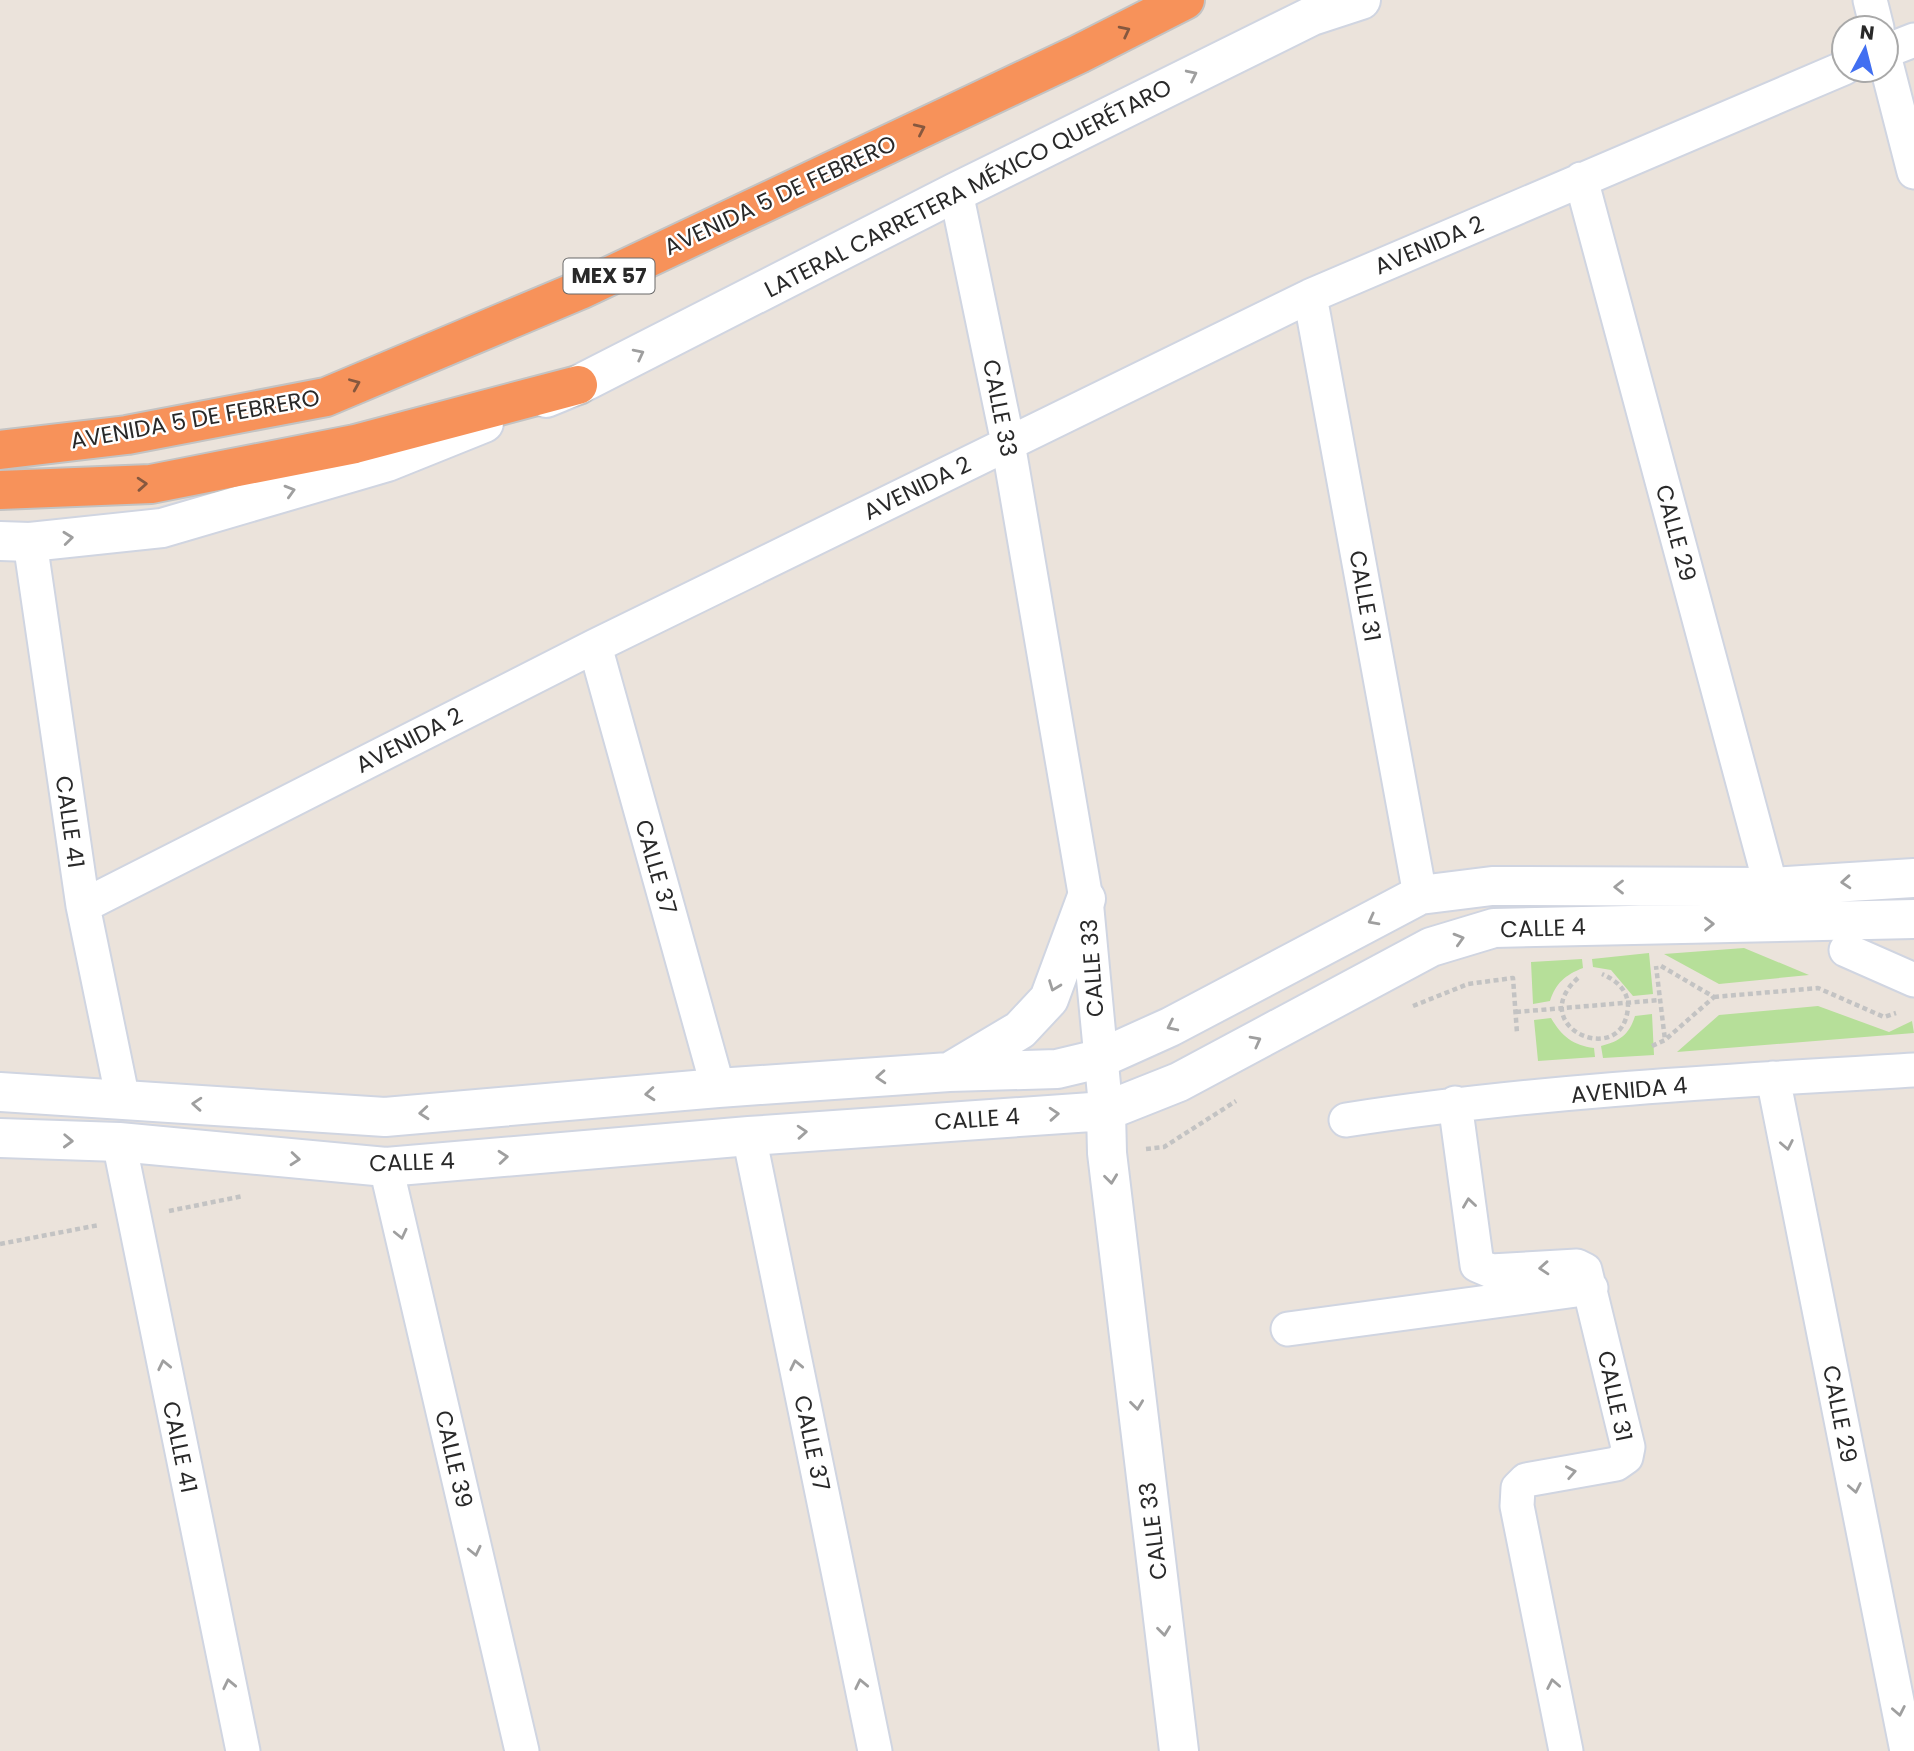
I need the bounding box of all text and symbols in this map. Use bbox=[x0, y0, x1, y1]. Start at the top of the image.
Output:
north arrow bbox=[1830, 14, 1900, 84]
text: N bbox=[1858, 18, 1876, 47]
one-way arrow bbox=[1117, 25, 1130, 39]
one-way arrow bbox=[1185, 70, 1197, 84]
street label: LATERAL CARRETERA MÉXICO QUERÉTARO bbox=[759, 71, 1177, 305]
one-way arrow bbox=[912, 123, 925, 137]
street label: AVENIDA 5 DE FEBRERO bbox=[659, 127, 901, 263]
street label: AVENIDA 2 bbox=[1369, 208, 1489, 282]
road number: MEX 57 bbox=[564, 258, 654, 294]
one-way arrow bbox=[632, 348, 644, 362]
street label: CALLE 33 bbox=[975, 357, 1025, 459]
one-way arrow bbox=[348, 379, 360, 393]
street label: AVENIDA 5 DE FEBRERO bbox=[68, 381, 322, 457]
street label: AVENIDA 2 bbox=[858, 448, 976, 528]
one-way arrow bbox=[136, 477, 147, 492]
street label: CALLE 29 bbox=[1648, 481, 1704, 585]
one-way arrow bbox=[283, 484, 295, 499]
one-way arrow bbox=[63, 531, 74, 546]
street label: CALLE 31 bbox=[1341, 548, 1389, 644]
street label: AVENIDA 2 bbox=[350, 699, 468, 781]
street label: CALLE 41 bbox=[48, 774, 92, 870]
street label: CALLE 37 bbox=[627, 816, 685, 918]
one-way arrow bbox=[1840, 874, 1851, 889]
one-way arrow bbox=[1613, 879, 1623, 895]
street label: CALLE 4 bbox=[1500, 911, 1586, 945]
one-way arrow bbox=[1368, 912, 1380, 925]
one-way arrow bbox=[1704, 917, 1715, 932]
street label: CALLE 33 bbox=[1073, 918, 1111, 1018]
one-way arrow bbox=[1452, 932, 1464, 947]
one-way arrow bbox=[1048, 980, 1062, 992]
one-way arrow bbox=[1167, 1017, 1179, 1031]
one-way arrow bbox=[1249, 1035, 1261, 1049]
one-way arrow bbox=[875, 1069, 886, 1084]
street label: AVENIDA 4 bbox=[1569, 1069, 1689, 1111]
one-way arrow bbox=[644, 1086, 655, 1101]
one-way arrow bbox=[191, 1097, 202, 1112]
street label: CALLE 4 bbox=[933, 1100, 1021, 1138]
one-way arrow bbox=[418, 1105, 429, 1120]
one-way arrow bbox=[1049, 1107, 1060, 1122]
one-way arrow bbox=[797, 1125, 808, 1140]
one-way arrow bbox=[63, 1133, 74, 1148]
one-way arrow bbox=[1778, 1139, 1793, 1151]
street label: CALLE 4 bbox=[369, 1145, 455, 1179]
one-way arrow bbox=[497, 1150, 508, 1165]
one-way arrow bbox=[290, 1151, 301, 1166]
one-way arrow bbox=[1103, 1173, 1118, 1185]
one-way arrow bbox=[1462, 1198, 1477, 1209]
one-way arrow bbox=[393, 1228, 407, 1240]
one-way arrow bbox=[1538, 1260, 1549, 1275]
street label: CALLE 31 bbox=[1590, 1348, 1640, 1444]
one-way arrow bbox=[157, 1359, 172, 1371]
one-way arrow bbox=[789, 1359, 804, 1371]
street label: CALLE 29 bbox=[1815, 1362, 1865, 1466]
street label: CALLE 37 bbox=[786, 1392, 838, 1494]
street label: CALLE 41 bbox=[155, 1398, 205, 1496]
one-way arrow bbox=[1130, 1399, 1145, 1411]
street label: CALLE 39 bbox=[427, 1407, 481, 1511]
one-way arrow bbox=[1565, 1465, 1577, 1480]
street label: CALLE 33 bbox=[1131, 1480, 1175, 1582]
one-way arrow bbox=[1846, 1482, 1861, 1494]
one-way arrow bbox=[467, 1545, 481, 1557]
one-way arrow bbox=[1157, 1625, 1172, 1637]
one-way arrow bbox=[223, 1678, 238, 1690]
one-way arrow bbox=[854, 1678, 869, 1690]
one-way arrow bbox=[1546, 1678, 1561, 1690]
one-way arrow bbox=[1891, 1705, 1906, 1717]

